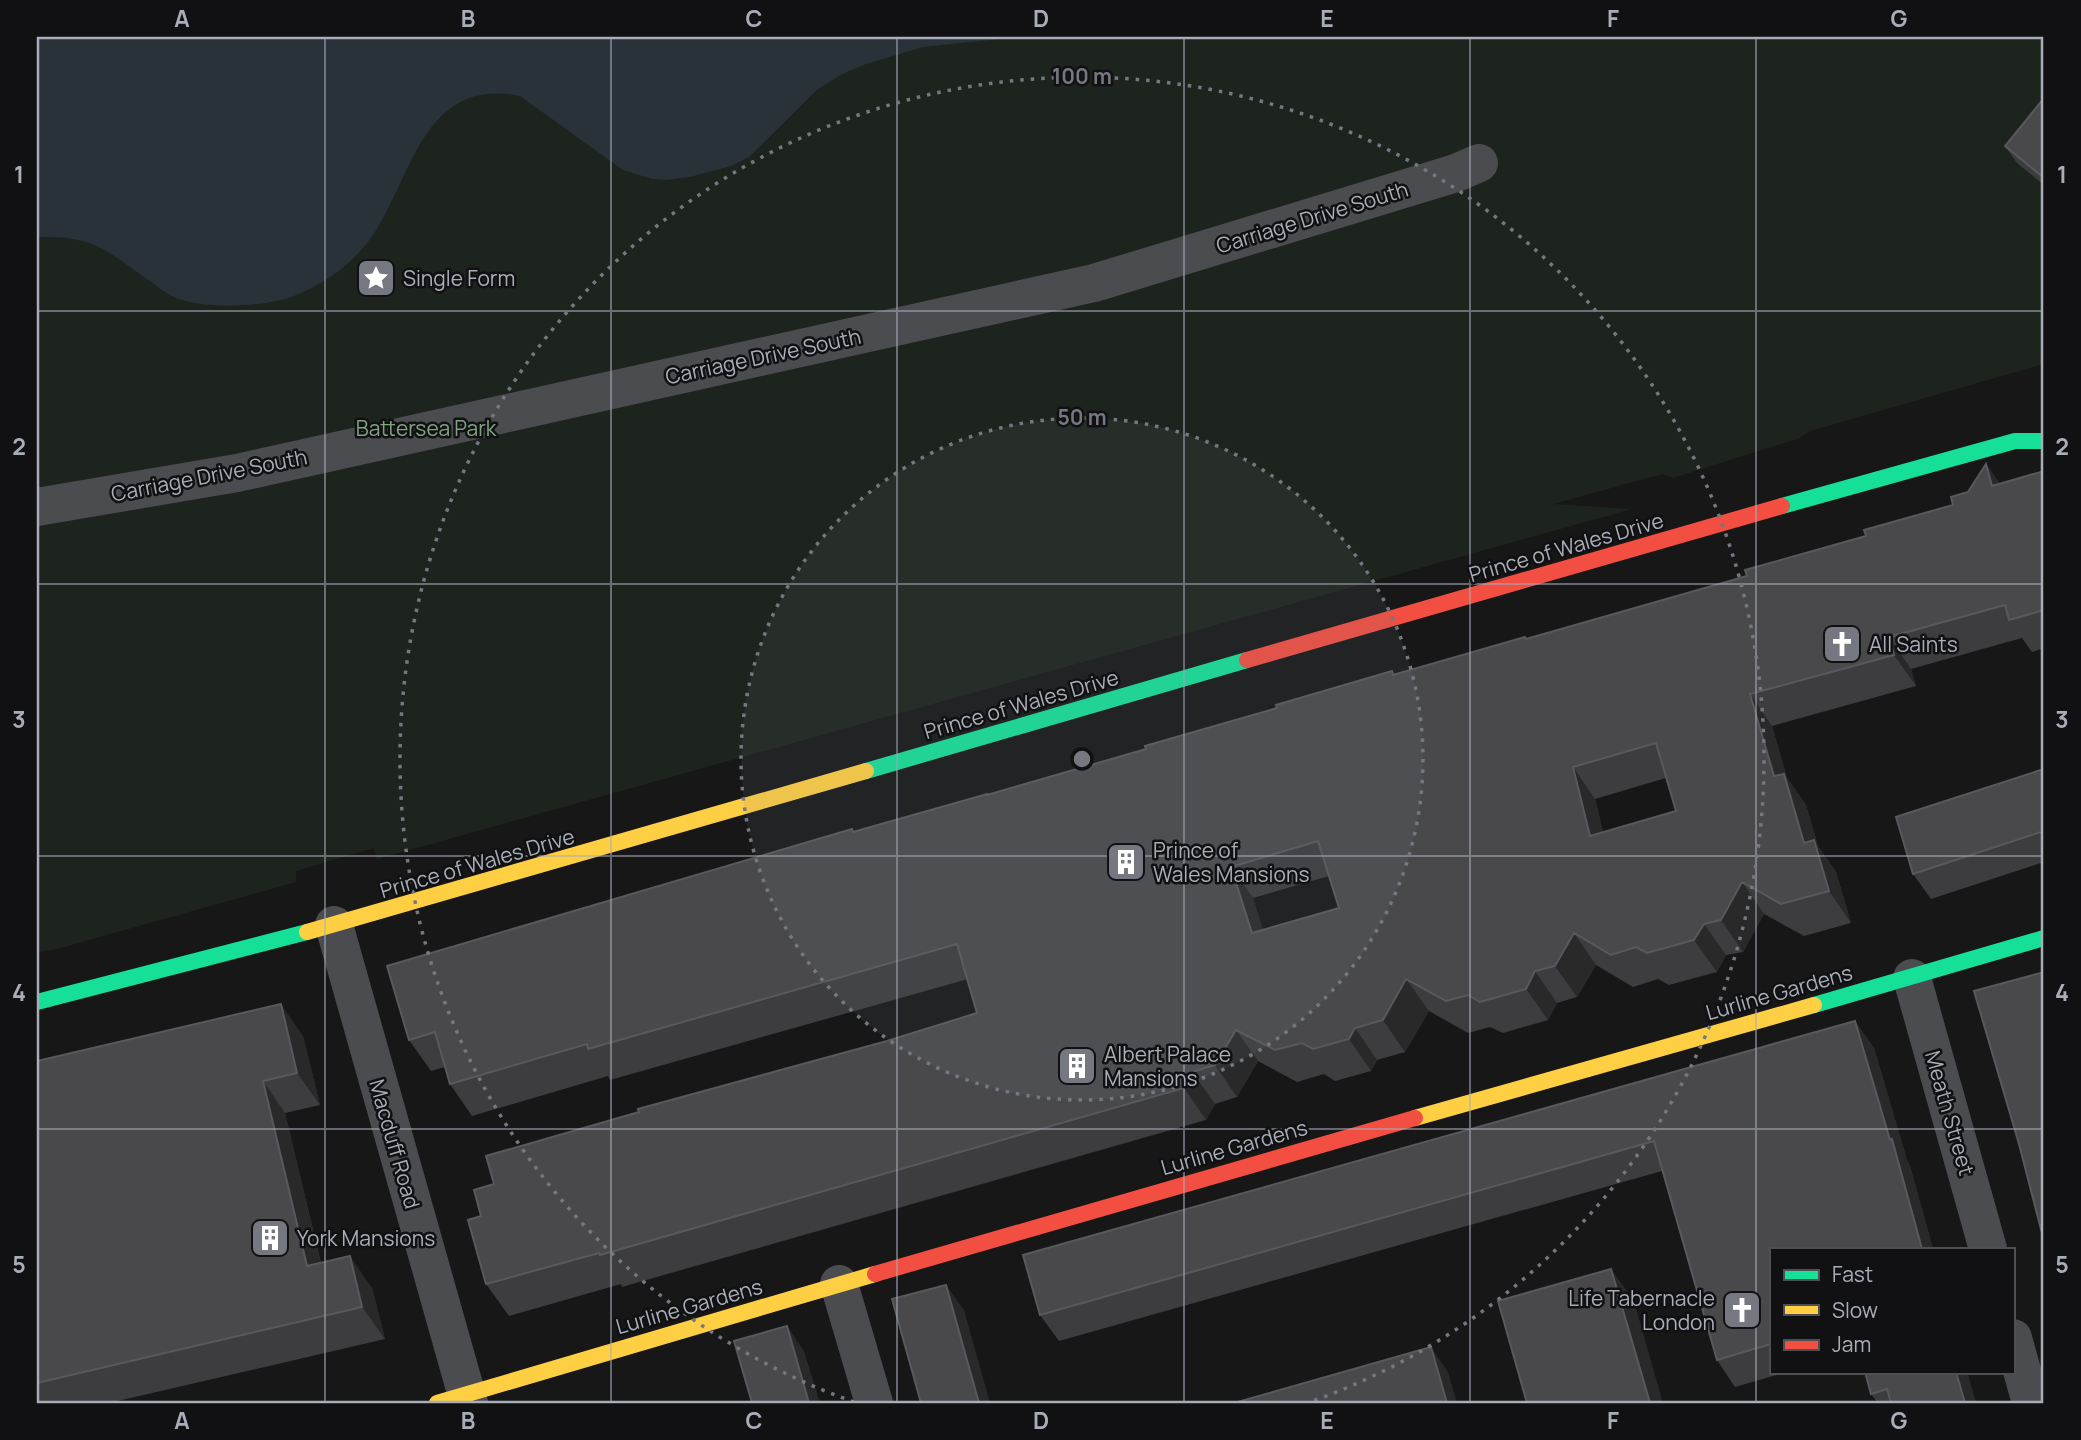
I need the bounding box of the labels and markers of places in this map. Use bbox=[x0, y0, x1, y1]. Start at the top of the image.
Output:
place icon: Single Form bbox=[355, 257, 397, 299]
place label: Single Form bbox=[403, 264, 515, 292]
church icon: All Saints bbox=[1821, 623, 1863, 665]
place label: All Saints bbox=[1869, 630, 1958, 658]
centre of rings bbox=[1070, 747, 1094, 771]
place label: Prince of Wales Mansions bbox=[1153, 836, 1309, 888]
building icon: Prince of Wales Mansions bbox=[1105, 841, 1147, 883]
place label: Albert Palace Mansions bbox=[1104, 1040, 1231, 1092]
building icon: Albert Palace Mansions bbox=[1056, 1045, 1098, 1087]
building icon: York Mansions bbox=[249, 1217, 291, 1259]
place label: York Mansions bbox=[297, 1224, 435, 1252]
place label: Life Tabernacle London bbox=[1568, 1284, 1715, 1336]
church icon: Life Tabernacle London bbox=[1721, 1289, 1763, 1331]

